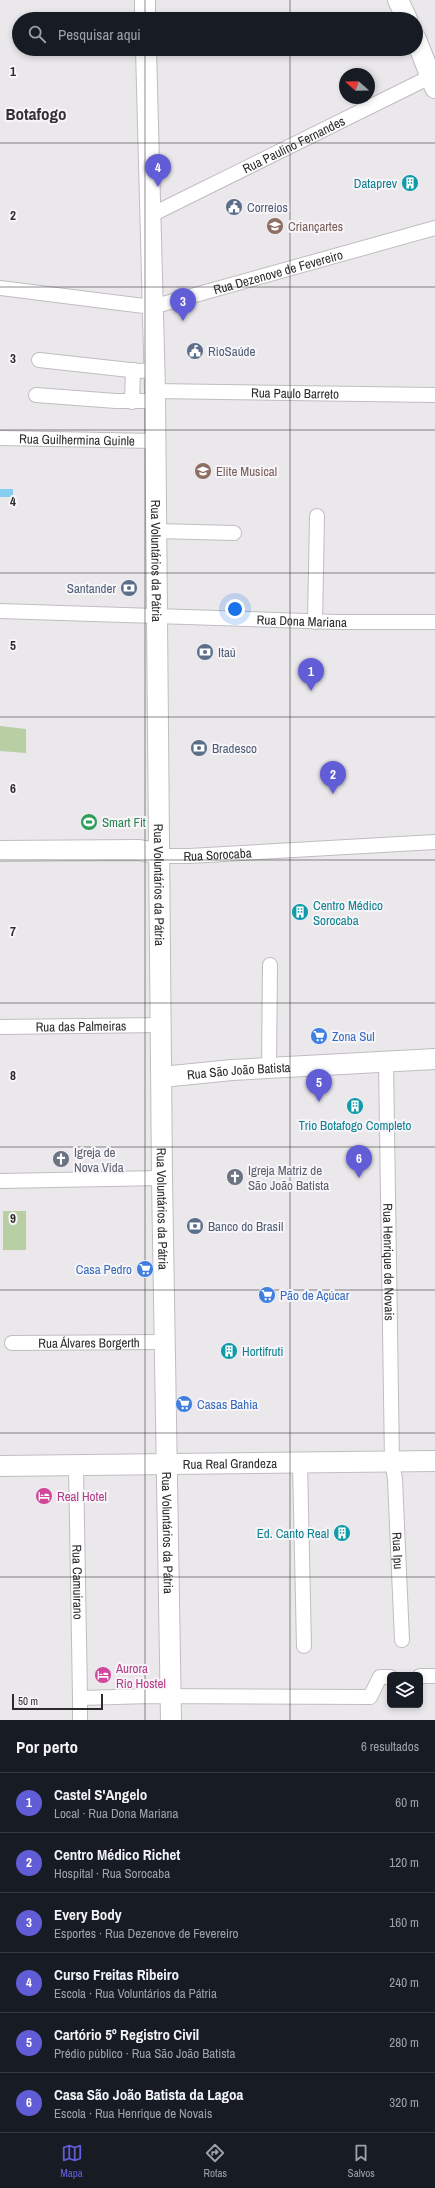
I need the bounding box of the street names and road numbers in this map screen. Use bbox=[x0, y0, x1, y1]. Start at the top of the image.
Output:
street label: Rua Paulino Fernandes bbox=[240, 112, 348, 177]
street label: Rua Dezenove de Fevereiro bbox=[211, 246, 345, 298]
street label: Rua Paulo Barreto bbox=[251, 384, 339, 403]
street label: Rua Guilhermina Guinle bbox=[19, 430, 135, 450]
street label: Rua Voluntários da Pátria bbox=[147, 500, 165, 622]
street label: Rua Dona Mariana bbox=[256, 611, 347, 631]
street label: Rua Voluntários da Pátria bbox=[150, 824, 168, 946]
street label: Rua Sorocaba bbox=[183, 844, 252, 865]
street label: Rua das Palmeiras bbox=[35, 1017, 127, 1036]
street label: Rua São João Batista bbox=[186, 1059, 291, 1083]
street label: Rua Voluntários da Pátria bbox=[153, 1148, 172, 1270]
street label: Rua Henrique de Novais bbox=[379, 1203, 398, 1321]
street label: Rua Álvares Borgerth bbox=[38, 1334, 140, 1352]
street label: Rua Real Grandeza bbox=[183, 1455, 277, 1473]
street label: Rua Voluntários da Pátria bbox=[158, 1472, 177, 1594]
street label: Rua Ipu bbox=[388, 1532, 407, 1570]
street label: Rua Camuirano bbox=[68, 1544, 87, 1620]

